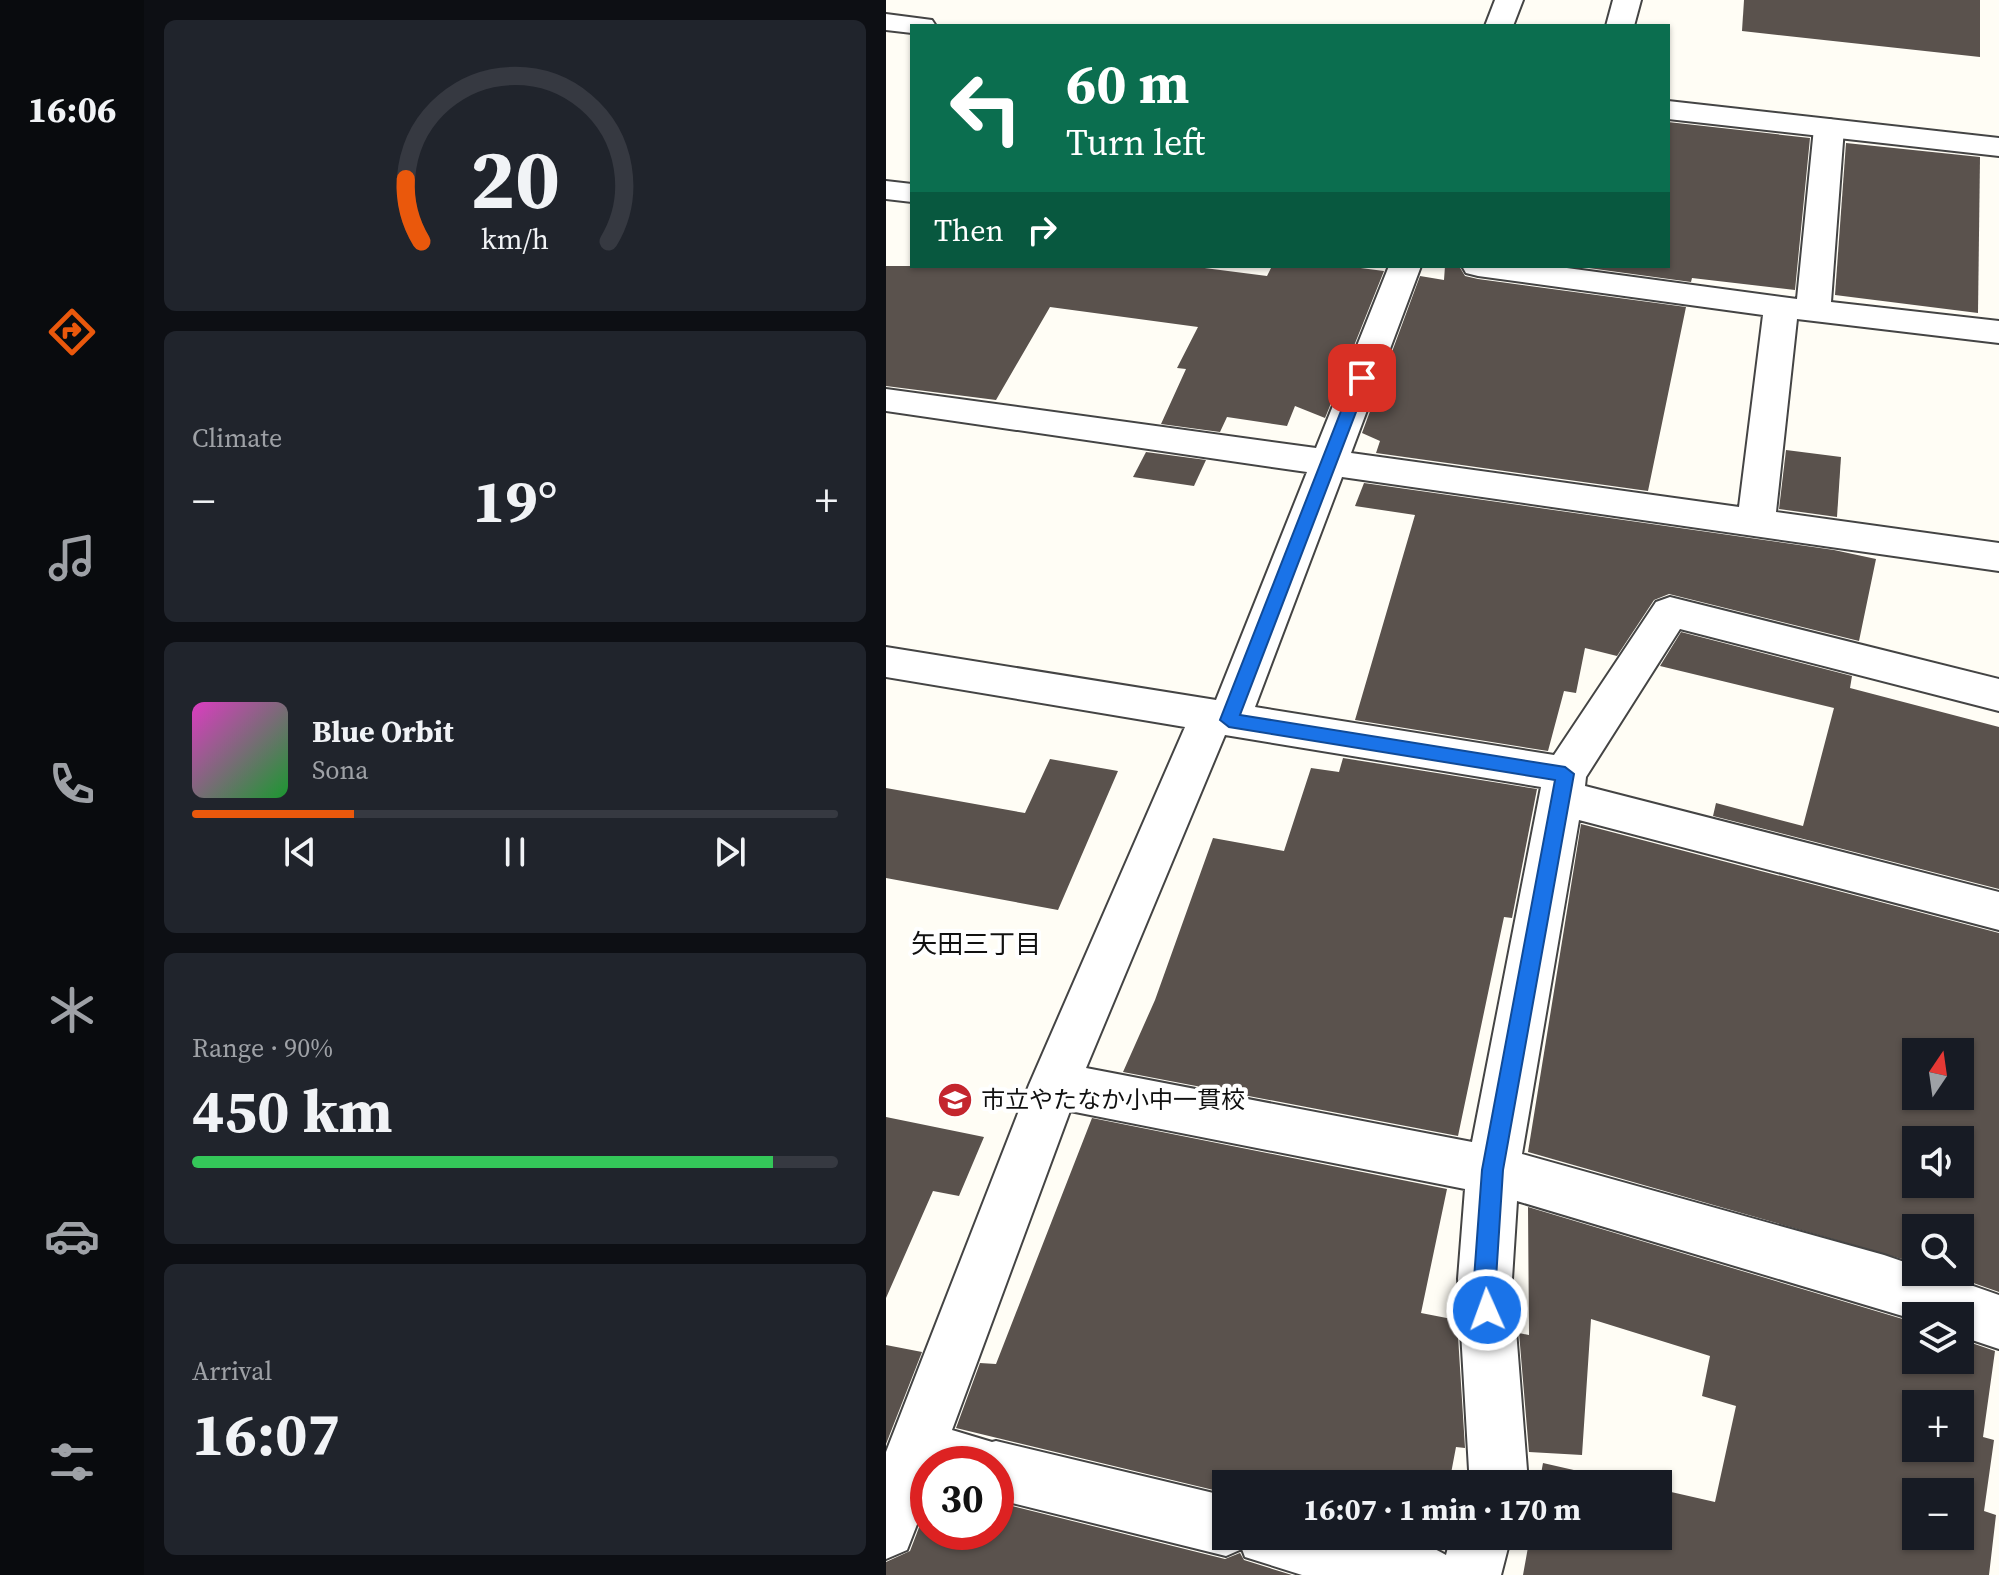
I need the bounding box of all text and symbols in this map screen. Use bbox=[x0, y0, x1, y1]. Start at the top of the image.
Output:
text: 60 m bbox=[1066, 45, 1189, 122]
icon: left bbox=[934, 56, 1038, 160]
text: 16:06 bbox=[28, 85, 116, 134]
text: Turn left bbox=[1066, 118, 1205, 167]
text: 20 bbox=[470, 121, 560, 235]
icon: right bbox=[1020, 208, 1064, 252]
text: Then bbox=[934, 210, 1004, 251]
text: km/h bbox=[481, 219, 549, 259]
icon: directions bbox=[44, 304, 100, 360]
pin bbox=[1328, 344, 1396, 412]
icon: arrive bbox=[1340, 356, 1384, 400]
text: Climate bbox=[192, 420, 282, 456]
text: 19° bbox=[473, 460, 557, 542]
text: − bbox=[192, 470, 215, 531]
text: + bbox=[815, 470, 838, 531]
icon: music bbox=[44, 530, 100, 586]
text: Blue Orbit bbox=[312, 711, 454, 752]
text: Sona bbox=[312, 752, 369, 788]
icon: phone bbox=[44, 756, 100, 812]
icon: previous bbox=[278, 830, 322, 874]
icon: pause bbox=[493, 830, 537, 874]
icon: next bbox=[708, 830, 752, 874]
district label: 矢田三丁目 bbox=[911, 926, 1041, 962]
icon: climate bbox=[44, 982, 100, 1038]
text: Range · 90% bbox=[192, 1030, 333, 1066]
north arrow bbox=[1902, 1038, 1974, 1110]
map controls bbox=[1902, 1038, 1974, 1550]
text: 450 km bbox=[192, 1070, 393, 1152]
school or university icon: 市立やたなか小中一貫校 bbox=[936, 1081, 974, 1119]
place label: 市立やたなか小中一貫校 bbox=[981, 1083, 1245, 1116]
button: sound bbox=[1902, 1126, 1974, 1198]
icon: car bbox=[44, 1208, 100, 1264]
button: search bbox=[1902, 1214, 1974, 1286]
position arrow bbox=[1445, 1268, 1529, 1352]
button: layers bbox=[1902, 1302, 1974, 1374]
text: Arrival bbox=[192, 1353, 272, 1389]
button: + bbox=[1902, 1390, 1974, 1462]
text: 16:07 bbox=[192, 1393, 340, 1475]
icon: filters bbox=[44, 1434, 100, 1490]
speed limit sign: 30 bbox=[910, 1446, 1014, 1550]
button: − bbox=[1902, 1478, 1974, 1550]
text: 16:07 · 1 min · 170 m bbox=[1303, 1489, 1581, 1530]

